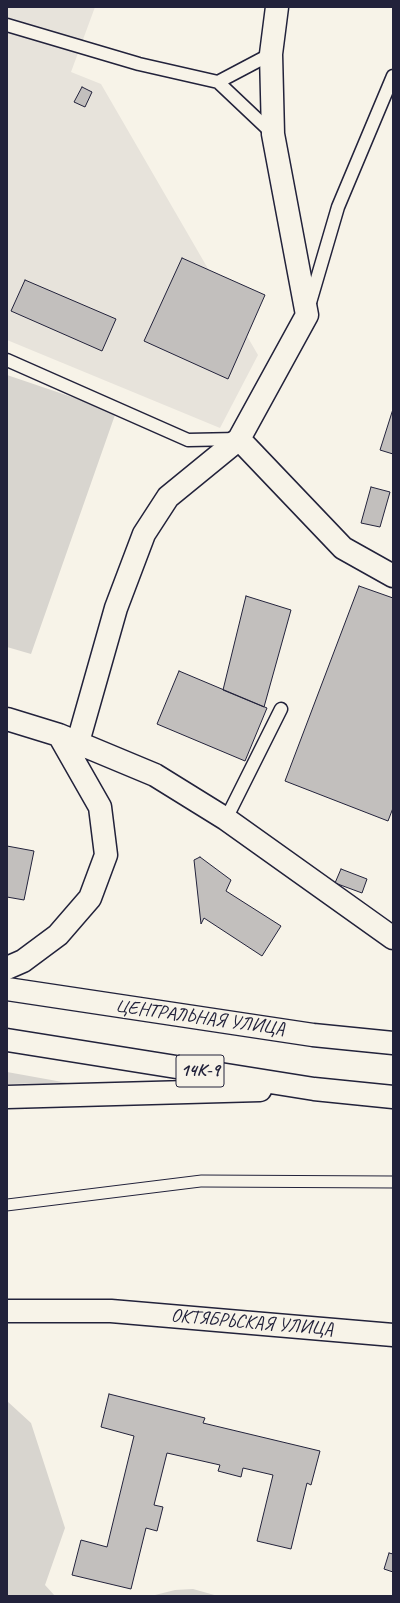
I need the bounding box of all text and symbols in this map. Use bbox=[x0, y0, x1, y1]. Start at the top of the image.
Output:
street label: ЦЕНТРАЛЬНАЯ УЛИЦА bbox=[114, 995, 286, 1041]
road number: 14К-9 bbox=[176, 1055, 224, 1087]
street label: ОКТЯБРЬСКАЯ УЛИЦА bbox=[170, 1305, 334, 1341]

